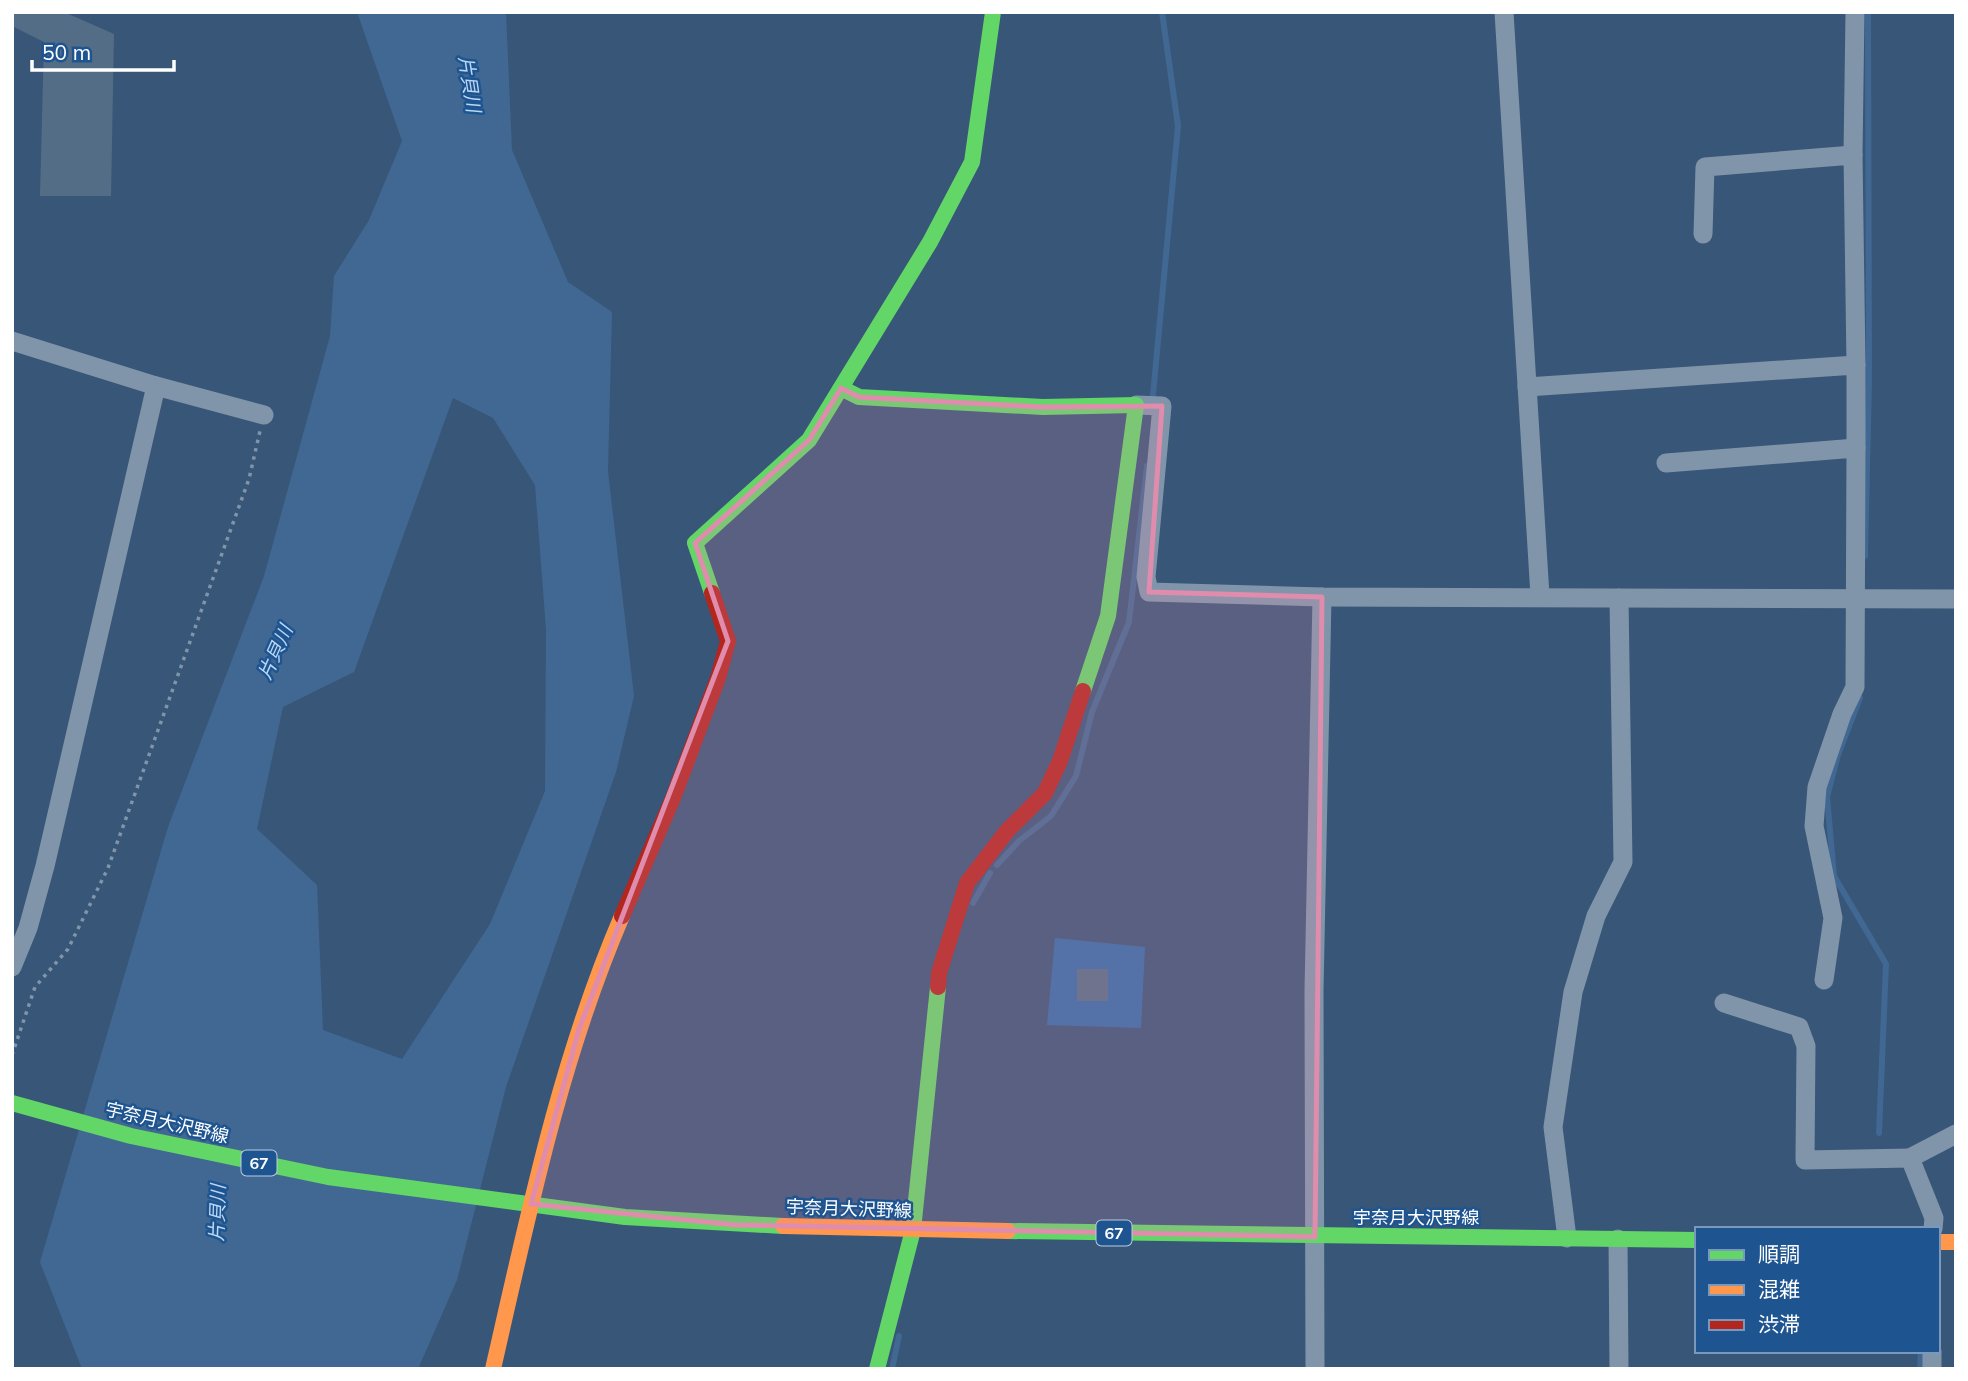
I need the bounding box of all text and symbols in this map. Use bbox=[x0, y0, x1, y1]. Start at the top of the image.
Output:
scale bar bbox=[32, 28, 173, 72]
text: 50 m bbox=[42, 39, 91, 65]
water label: 片貝川 bbox=[454, 54, 487, 116]
water label: 片貝川 bbox=[252, 619, 298, 683]
street label: 宇奈月大沢野線 bbox=[103, 1097, 231, 1148]
road number: 67 bbox=[242, 1150, 276, 1176]
water label: 片貝川 bbox=[204, 1182, 230, 1242]
street label: 宇奈月大沢野線 bbox=[786, 1195, 912, 1222]
street label: 宇奈月大沢野線 bbox=[1353, 1206, 1479, 1229]
road number: 67 bbox=[1096, 1220, 1132, 1246]
legend bbox=[1695, 1227, 1940, 1353]
text: 順調 bbox=[1758, 1241, 1800, 1267]
text: 混雑 bbox=[1758, 1276, 1800, 1302]
text: 渋滞 bbox=[1758, 1311, 1800, 1337]

